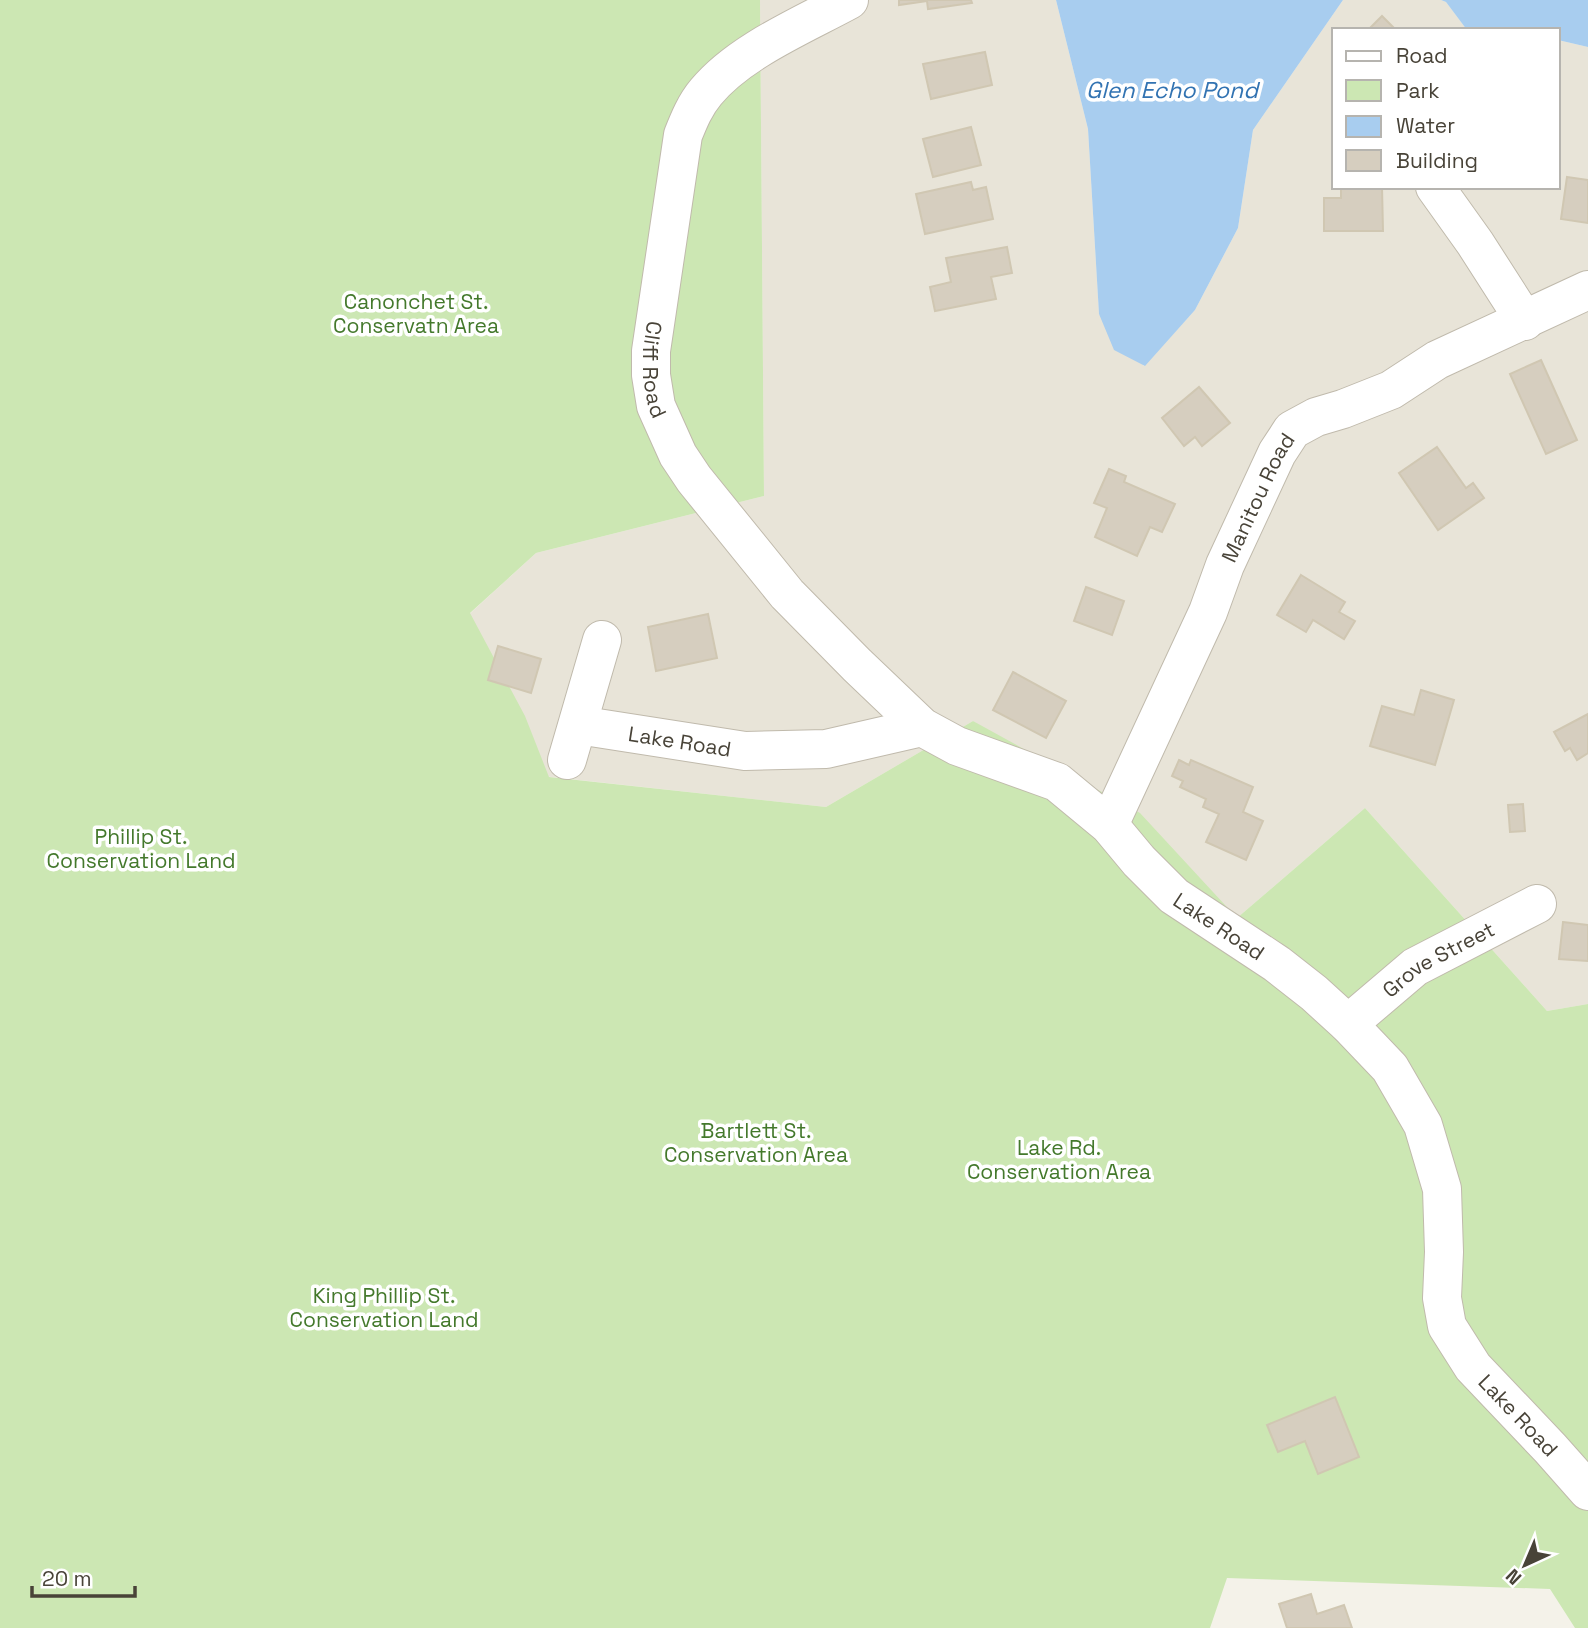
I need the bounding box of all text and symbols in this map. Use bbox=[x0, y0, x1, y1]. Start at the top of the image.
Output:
legend bbox=[1332, 28, 1560, 189]
text: Road bbox=[1396, 42, 1448, 69]
water label: Glen Echo Pond bbox=[1086, 75, 1260, 105]
text: Park bbox=[1396, 77, 1440, 104]
text: Water bbox=[1396, 112, 1455, 139]
text: Building bbox=[1396, 147, 1478, 174]
park label: Canonchet St. Conservatn Area bbox=[333, 288, 499, 339]
street label: Cliff Road bbox=[638, 319, 673, 422]
street label: Manitou Road bbox=[1215, 427, 1300, 566]
street label: Lake Road bbox=[626, 720, 733, 762]
park label: Phillip St. Conservation Land bbox=[46, 823, 236, 874]
street label: Lake Road bbox=[1169, 886, 1270, 966]
street label: Grove Street bbox=[1376, 915, 1499, 1003]
park label: Bartlett St. Conservation Area bbox=[664, 1117, 848, 1168]
park label: Lake Rd. Conservation Area bbox=[967, 1134, 1151, 1185]
park label: King Phillip St. Conservation Land bbox=[289, 1282, 479, 1333]
street label: Lake Road bbox=[1473, 1368, 1564, 1462]
north arrow bbox=[1490, 1530, 1560, 1600]
scale bar bbox=[32, 1554, 135, 1598]
text: N bbox=[1500, 1563, 1527, 1590]
text: 20 m bbox=[42, 1565, 92, 1592]

